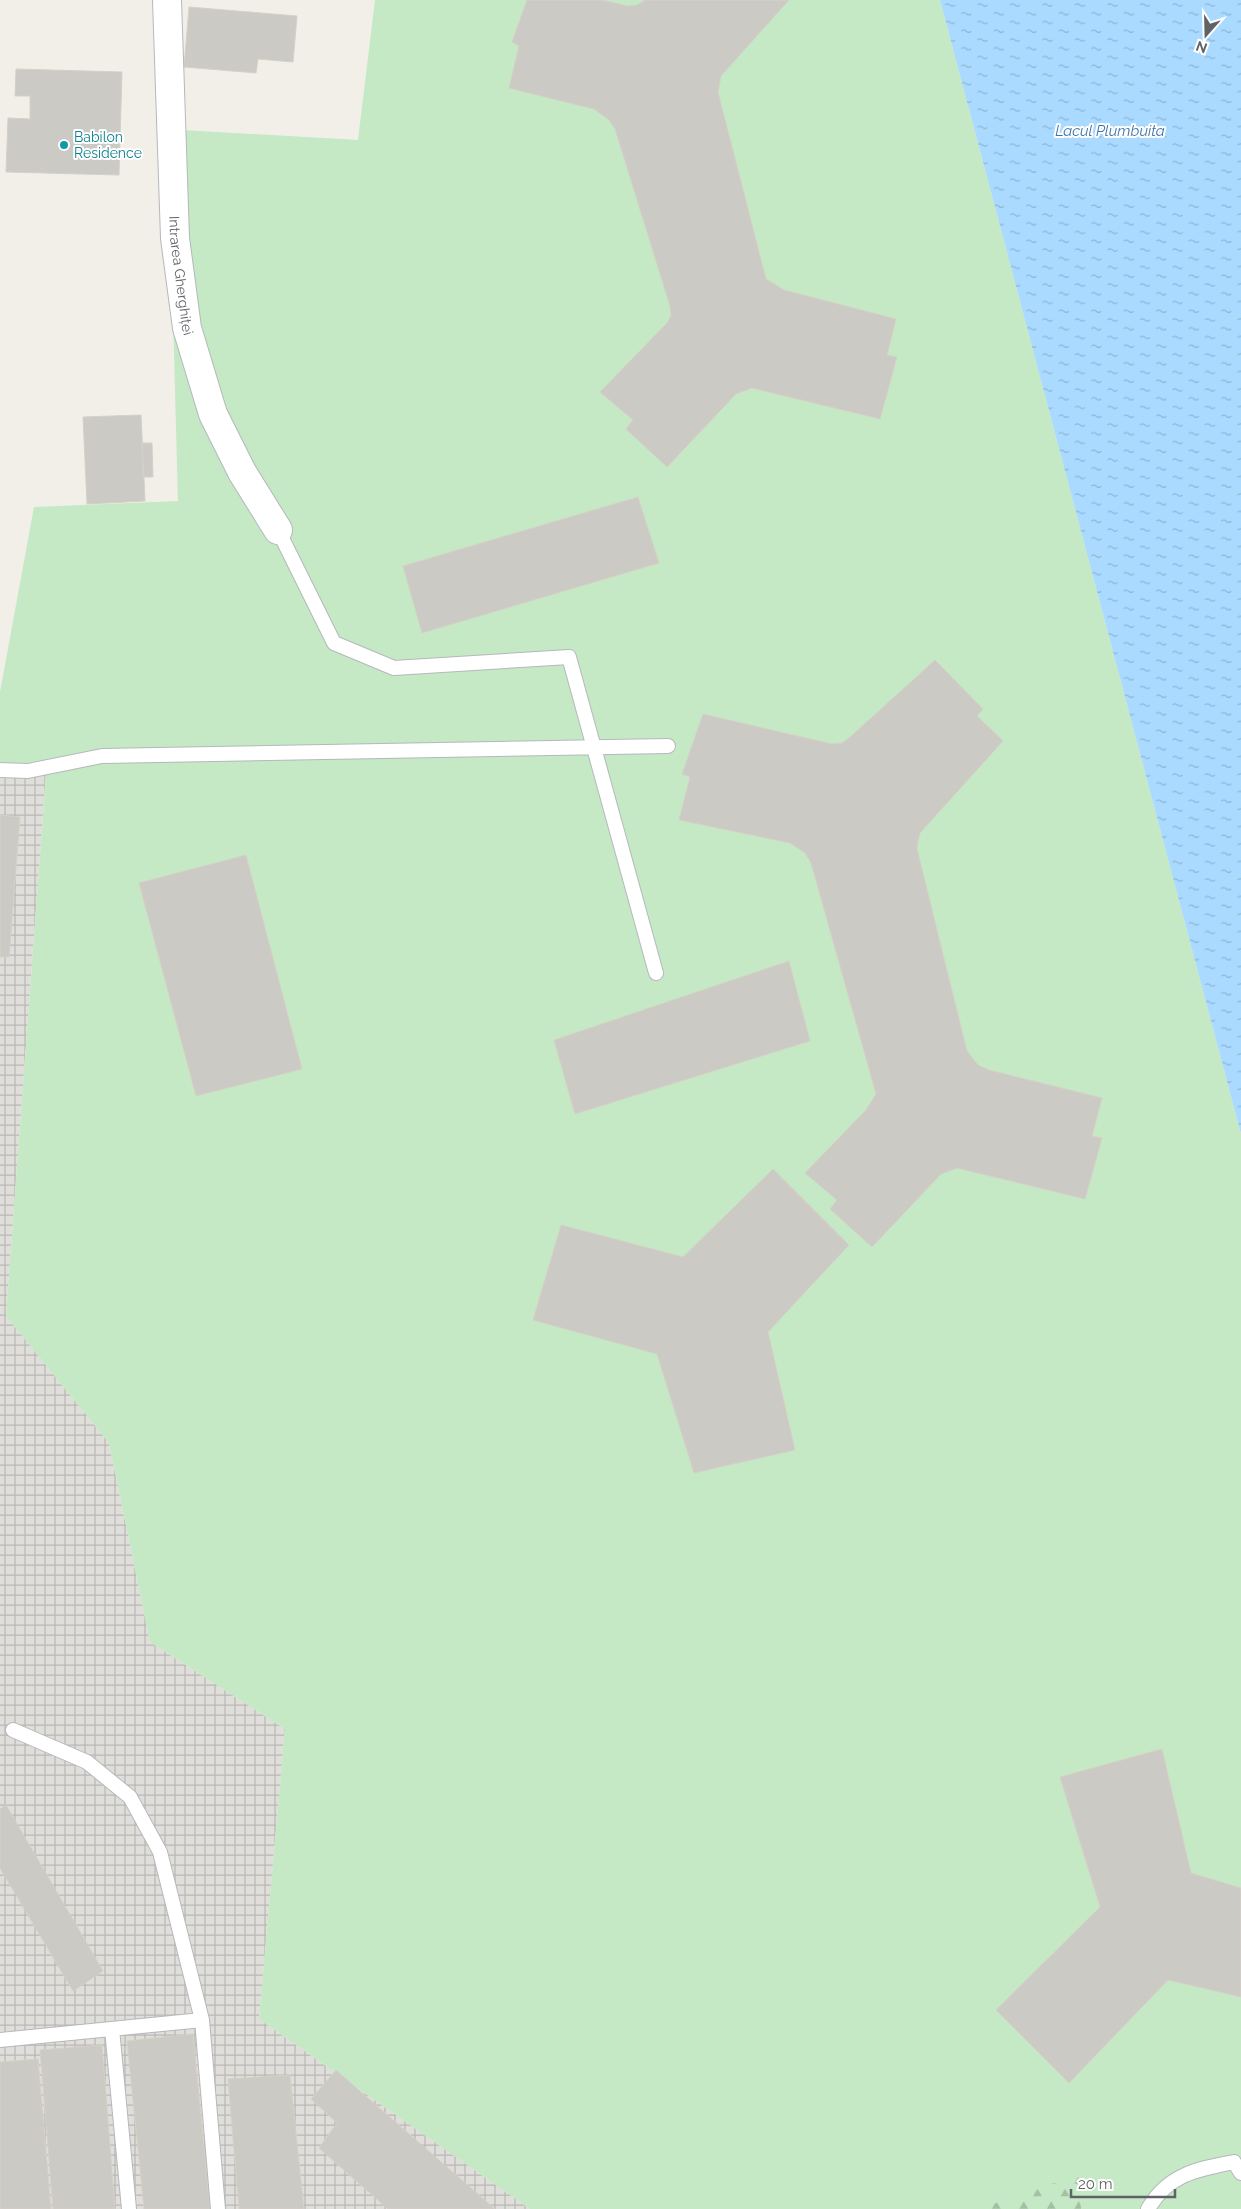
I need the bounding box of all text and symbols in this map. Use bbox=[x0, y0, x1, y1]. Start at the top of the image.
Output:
north arrow bbox=[1181, 10, 1231, 60]
text: N bbox=[1194, 38, 1209, 57]
water label: Lacul Plumbuita bbox=[1055, 122, 1165, 140]
place label: Babilon Residence bbox=[74, 129, 142, 161]
marker: Babilon Residence bbox=[58, 139, 70, 151]
street label: Intrarea Gherghiței bbox=[166, 216, 197, 337]
scale bar bbox=[1071, 2166, 1175, 2198]
text: 20 m bbox=[1078, 2175, 1113, 2193]

